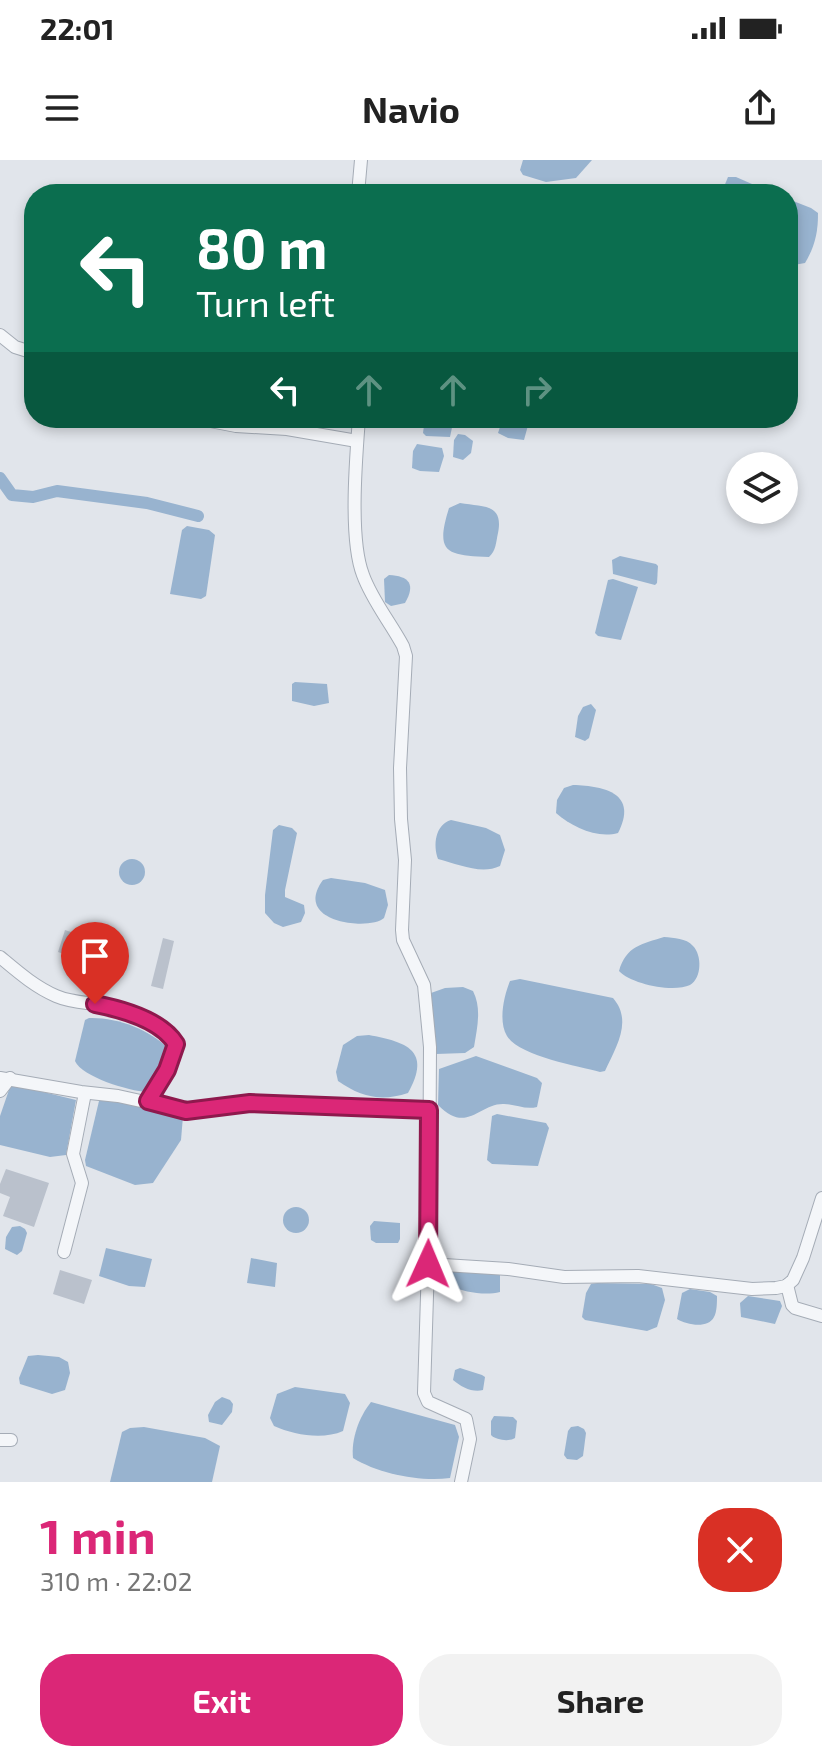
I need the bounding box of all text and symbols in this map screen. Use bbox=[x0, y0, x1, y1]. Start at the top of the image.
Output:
text: 22:01 bbox=[40, 10, 114, 46]
icon: menu bbox=[40, 86, 84, 130]
icon: share bbox=[738, 86, 782, 130]
text: Navio bbox=[362, 87, 460, 130]
text: 80 m bbox=[196, 213, 328, 280]
icon: left bbox=[64, 216, 168, 320]
text: Turn left bbox=[196, 281, 335, 324]
icon: left bbox=[263, 368, 307, 412]
icon: ahead bbox=[347, 368, 391, 412]
icon: ahead bbox=[431, 368, 475, 412]
icon: right bbox=[515, 368, 559, 412]
map controls bbox=[726, 452, 798, 524]
button: layers bbox=[726, 452, 798, 524]
pin bbox=[61, 922, 129, 1004]
icon: arrive bbox=[73, 934, 117, 978]
position arrow bbox=[386, 1222, 470, 1306]
text: 1 min bbox=[40, 1506, 156, 1564]
button: close bbox=[698, 1508, 782, 1592]
text: 310 m · 22:02 bbox=[40, 1565, 192, 1596]
button: Exit bbox=[40, 1654, 403, 1746]
button: Share bbox=[419, 1654, 782, 1746]

